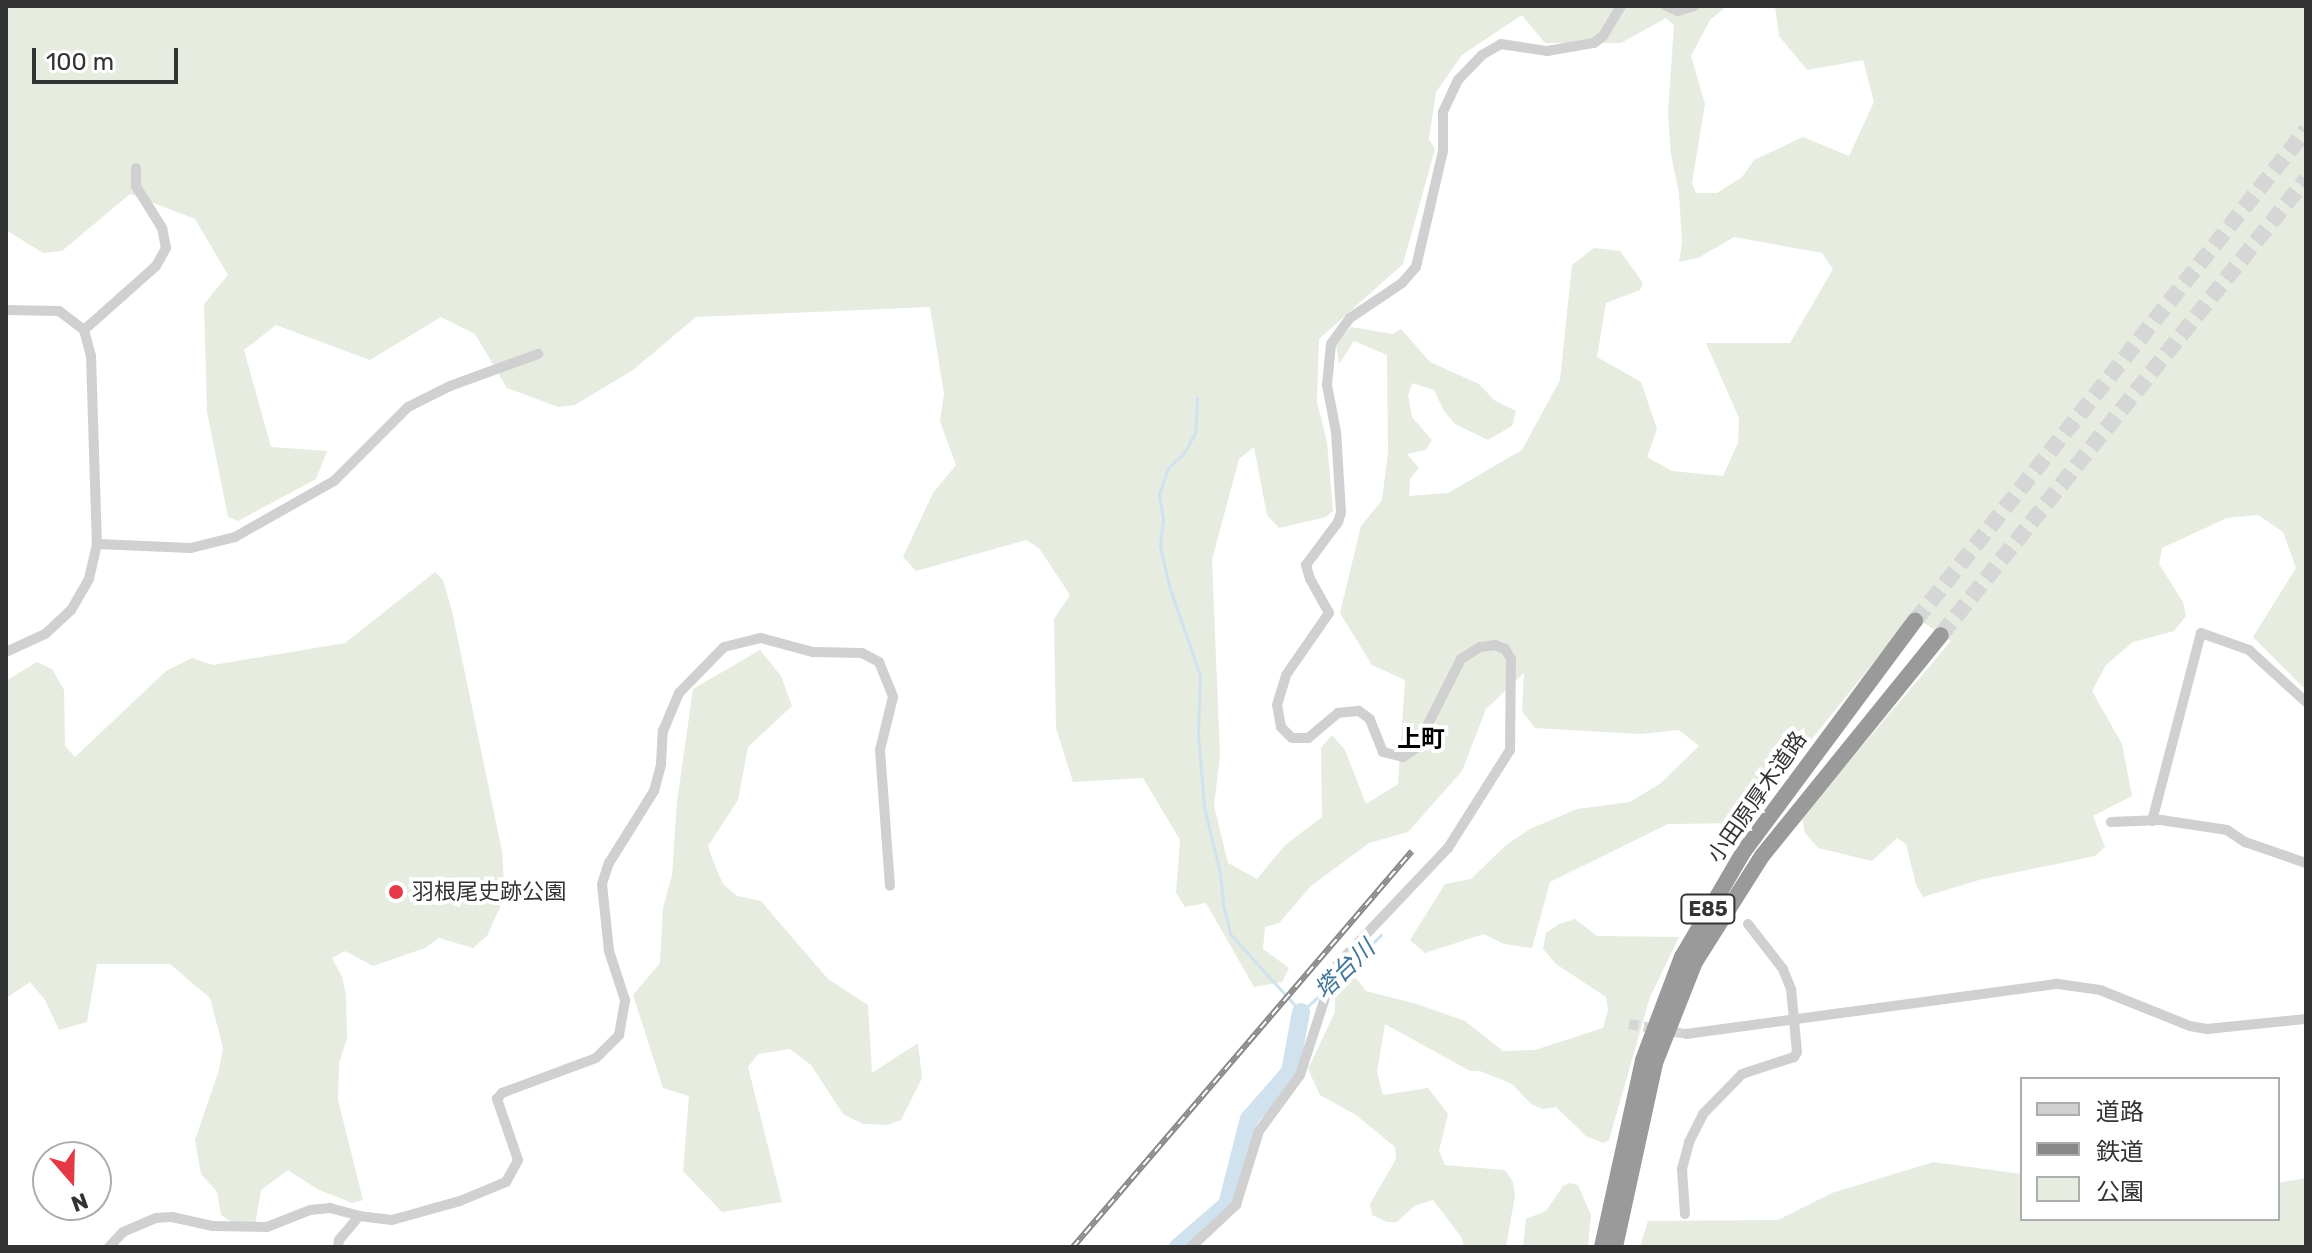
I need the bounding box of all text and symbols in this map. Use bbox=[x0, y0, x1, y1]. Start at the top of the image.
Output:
scale bar bbox=[36, 32, 182, 82]
text: 100 m bbox=[46, 48, 114, 76]
district label: 上町 bbox=[1397, 726, 1445, 754]
street label: 小田原厚木道路 bbox=[1702, 726, 1812, 868]
place label: 羽根尾史跡公園 bbox=[412, 879, 566, 905]
marker: 羽根尾史跡公園 bbox=[387, 883, 405, 901]
road number: E85 bbox=[1680, 893, 1736, 925]
water label: 塔台川 bbox=[1309, 935, 1381, 1005]
legend bbox=[2020, 1077, 2280, 1221]
text: 道路 bbox=[2096, 1098, 2144, 1126]
text: 鉄道 bbox=[2096, 1138, 2144, 1166]
north arrow bbox=[32, 1141, 112, 1221]
text: 公園 bbox=[2096, 1178, 2144, 1206]
text: N bbox=[68, 1187, 92, 1218]

